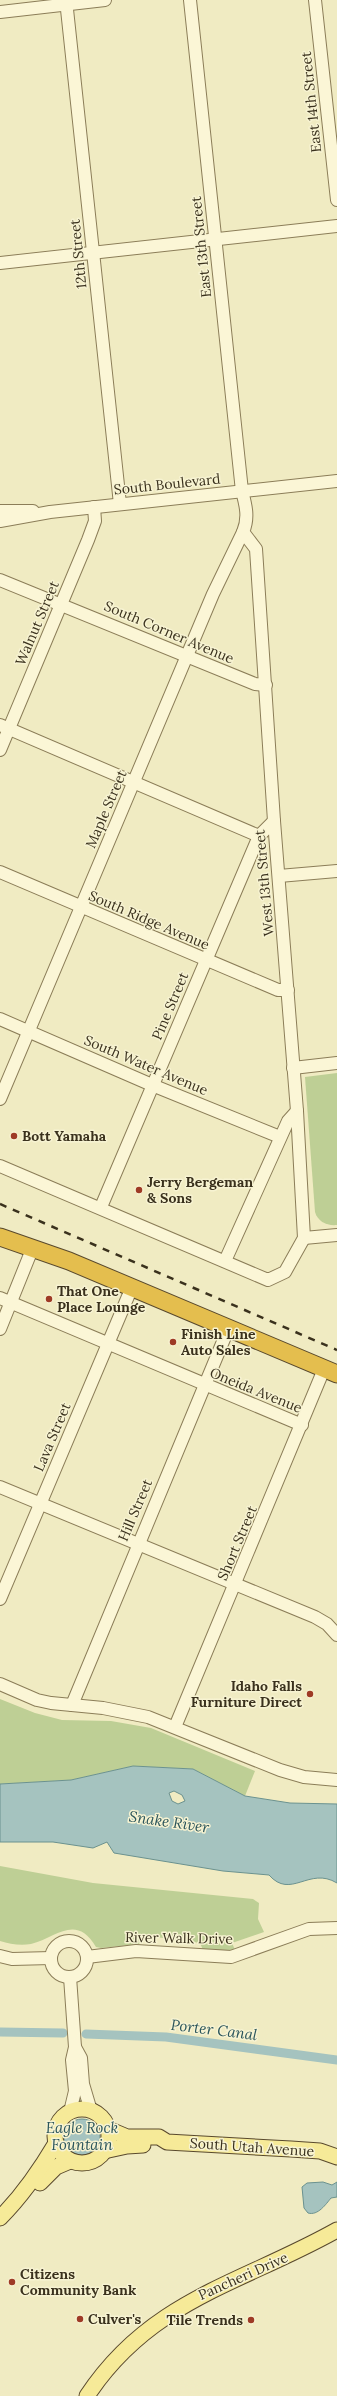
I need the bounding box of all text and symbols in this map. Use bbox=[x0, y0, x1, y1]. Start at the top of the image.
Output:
street label: East 14th Street bbox=[297, 50, 325, 153]
street label: East 13th Street bbox=[187, 195, 215, 298]
street label: 12th Street bbox=[65, 218, 91, 290]
street label: South Boulevard bbox=[113, 469, 221, 499]
street label: Walnut Street bbox=[11, 577, 63, 668]
street label: South Corner Avenue bbox=[101, 596, 237, 668]
street label: Maple Street bbox=[81, 767, 131, 851]
street label: West 13th Street bbox=[250, 829, 278, 937]
street label: South Ridge Avenue bbox=[86, 886, 213, 954]
street label: Pine Street bbox=[148, 969, 193, 1043]
street label: South Water Avenue bbox=[81, 1031, 211, 1099]
place label: Bott Yamaha bbox=[22, 1127, 107, 1145]
marker: Bott Yamaha bbox=[9, 1131, 19, 1141]
place label: Jerry Bergeman & Sons bbox=[147, 1173, 253, 1207]
marker: Jerry Bergeman & Sons bbox=[134, 1185, 144, 1195]
place label: That One Place Lounge bbox=[57, 1282, 146, 1316]
marker: That One Place Lounge bbox=[44, 1294, 54, 1304]
place label: Finish Line Auto Sales bbox=[181, 1325, 256, 1359]
marker: Finish Line Auto Sales bbox=[168, 1337, 178, 1347]
street label: Oneida Avenue bbox=[207, 1363, 305, 1417]
street label: Lava Street bbox=[29, 1399, 75, 1474]
street label: Hill Street bbox=[114, 1476, 156, 1544]
street label: Short Street bbox=[213, 1502, 261, 1583]
place label: Idaho Falls Furniture Direct bbox=[191, 1677, 302, 1711]
marker: Idaho Falls Furniture Direct bbox=[305, 1689, 315, 1699]
water label: Snake River bbox=[128, 1806, 211, 1837]
street label: River Walk Drive bbox=[125, 1928, 233, 1948]
water label: Porter Canal bbox=[170, 2015, 259, 2044]
water label: Eagle Rock Fountain bbox=[46, 2118, 119, 2154]
street label: South Utah Avenue bbox=[189, 2134, 315, 2160]
street label: Pancheri Drive bbox=[195, 2248, 291, 2304]
place label: Citizens Community Bank bbox=[20, 2265, 137, 2299]
marker: Citizens Community Bank bbox=[7, 2277, 17, 2287]
place label: Culver's bbox=[88, 2310, 142, 2328]
place label: Tile Trends bbox=[167, 2311, 243, 2329]
marker: Culver's bbox=[75, 2314, 85, 2324]
marker: Tile Trends bbox=[246, 2315, 256, 2325]

